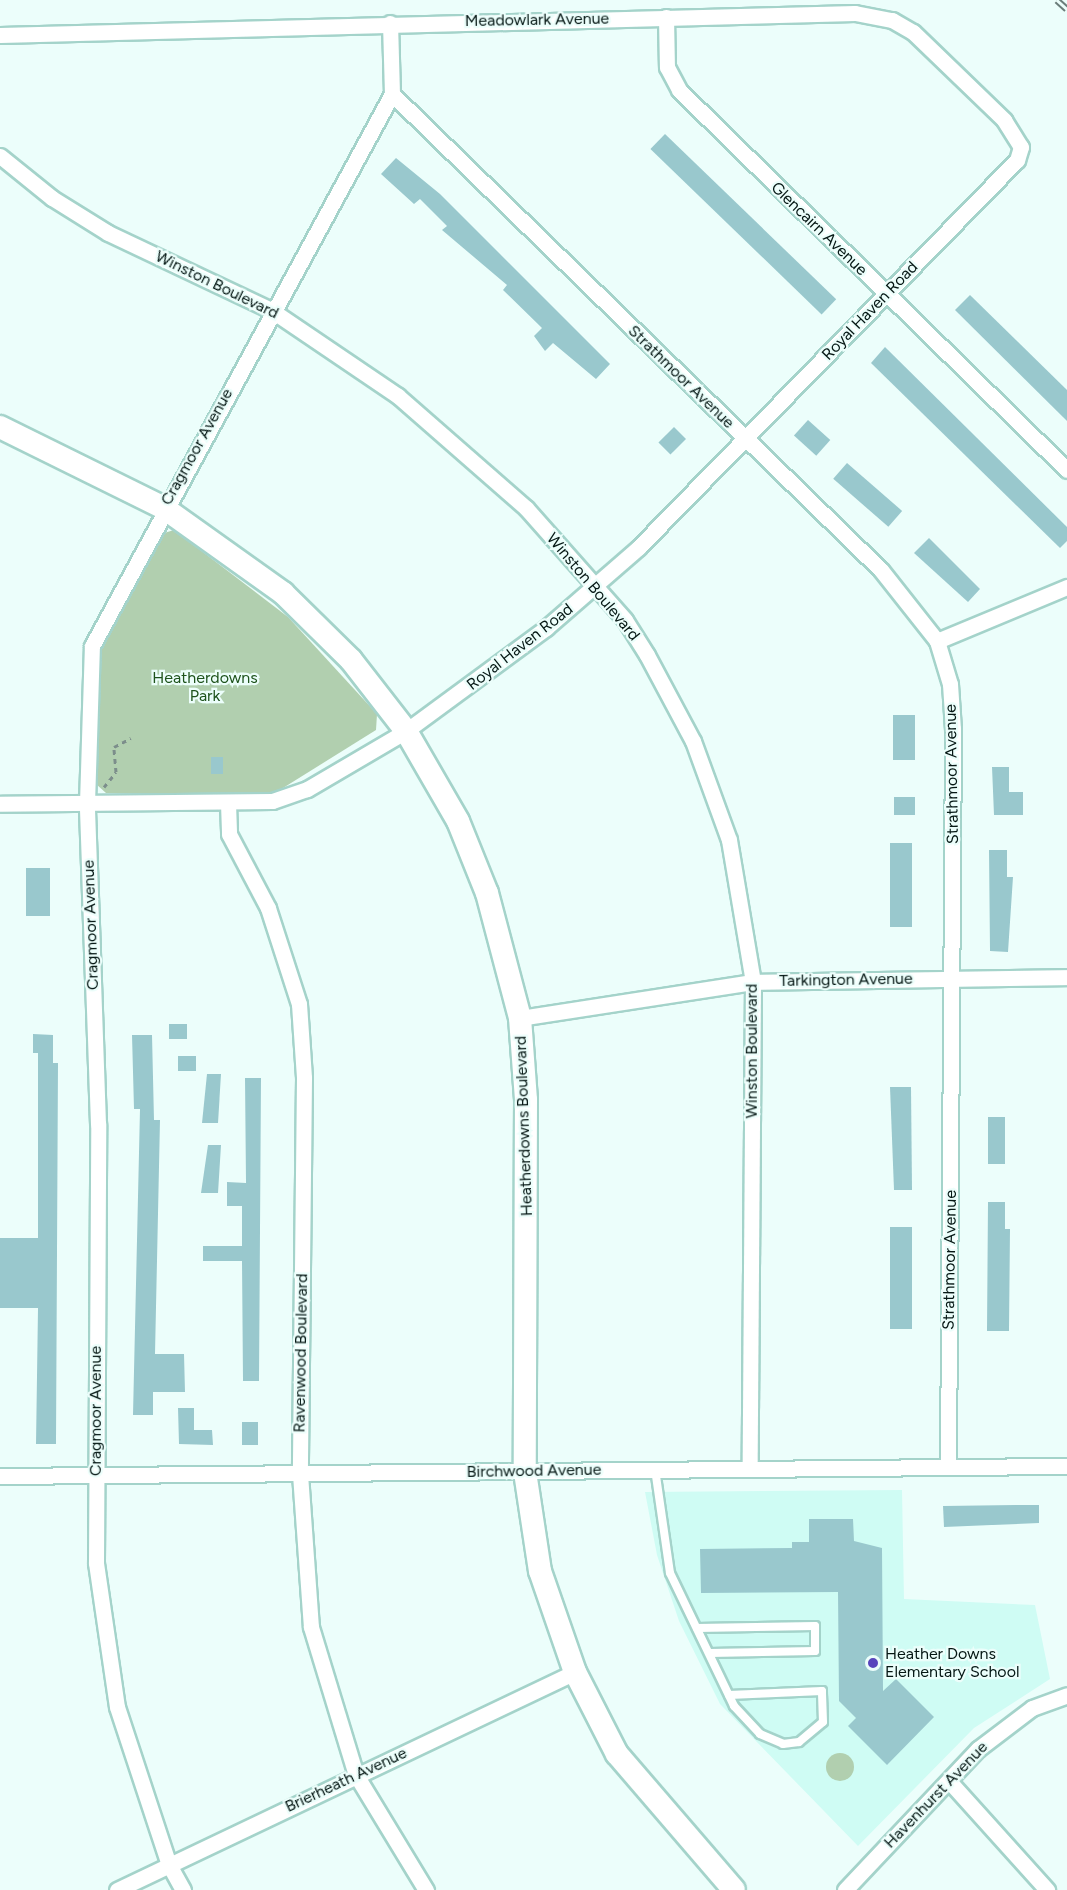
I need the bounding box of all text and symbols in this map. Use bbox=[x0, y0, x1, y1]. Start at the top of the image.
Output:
street label: Meadowlark Avenue bbox=[465, 9, 609, 31]
street label: Glencairn Avenue bbox=[767, 178, 871, 280]
street label: Winston Boulevard bbox=[152, 247, 282, 323]
street label: Royal Haven Road bbox=[818, 258, 922, 364]
street label: Strathmoor Avenue bbox=[624, 321, 738, 433]
street label: Cragmoor Avenue bbox=[157, 385, 237, 509]
street label: Winston Boulevard bbox=[542, 529, 644, 645]
street label: Royal Haven Road bbox=[463, 600, 577, 694]
park label: Heatherdowns Park bbox=[152, 668, 258, 706]
street label: Strathmoor Avenue bbox=[941, 704, 963, 844]
street label: Cragmoor Avenue bbox=[79, 860, 103, 990]
street label: Tarkington Avenue bbox=[779, 969, 913, 991]
street label: Winston Boulevard bbox=[742, 984, 762, 1118]
street label: Heatherdowns Boulevard bbox=[511, 1035, 537, 1217]
street label: Strathmoor Avenue bbox=[939, 1190, 961, 1330]
street label: Ravenwood Boulevard bbox=[290, 1273, 312, 1433]
street label: Cragmoor Avenue bbox=[86, 1346, 106, 1476]
street label: Birchwood Avenue bbox=[466, 1460, 602, 1482]
place label: Heather Downs Elementary School bbox=[885, 1644, 1019, 1682]
marker: Heather Downs Elementary School bbox=[866, 1656, 880, 1670]
street label: Havenhurst Avenue bbox=[880, 1738, 992, 1852]
street label: Brierheath Avenue bbox=[282, 1743, 410, 1817]

